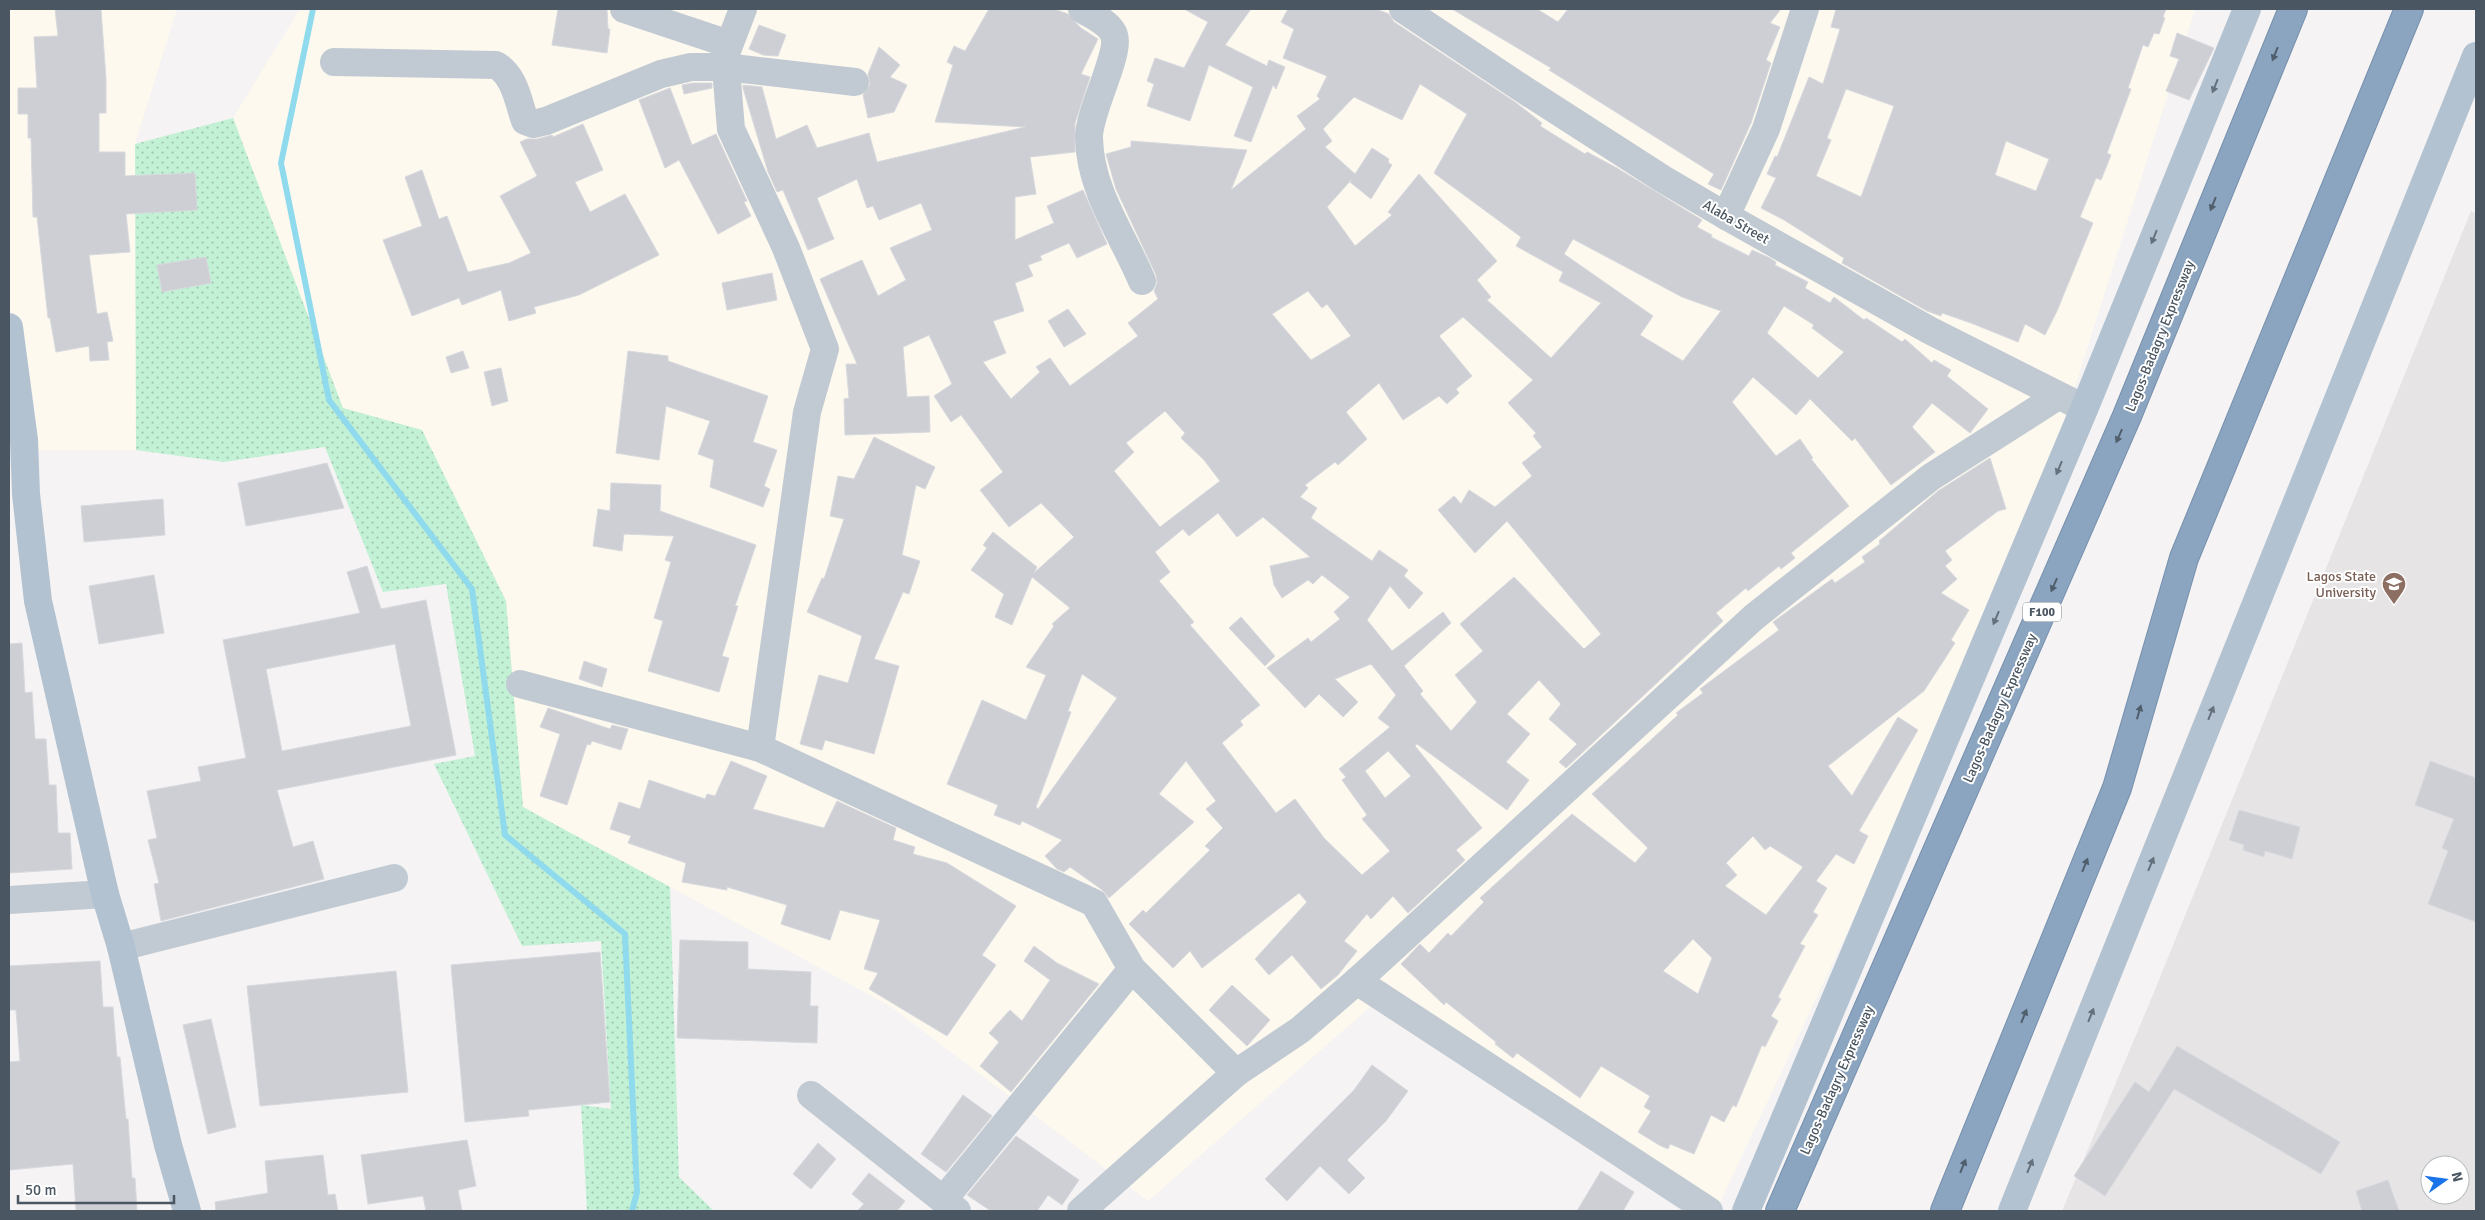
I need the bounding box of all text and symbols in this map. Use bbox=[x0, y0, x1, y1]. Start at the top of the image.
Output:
one-way arrow bbox=[2270, 47, 2278, 61]
one-way arrow bbox=[2211, 79, 2219, 94]
street label: Alaba Street bbox=[1700, 196, 1772, 248]
one-way arrow bbox=[2209, 197, 2217, 211]
one-way arrow bbox=[2150, 230, 2158, 245]
street label: Lagos-Badagry Expressway bbox=[2122, 257, 2198, 414]
one-way arrow bbox=[2114, 429, 2122, 443]
one-way arrow bbox=[2055, 461, 2063, 475]
place label: Lagos State University bbox=[2307, 568, 2376, 601]
school or university icon: Lagos State University bbox=[2381, 571, 2407, 605]
one-way arrow bbox=[2049, 578, 2057, 592]
road number: F100 bbox=[2023, 602, 2061, 622]
one-way arrow bbox=[1992, 611, 2000, 626]
street label: Lagos-Badagry Expressway bbox=[1959, 630, 2041, 785]
one-way arrow bbox=[2135, 704, 2143, 719]
one-way arrow bbox=[2208, 706, 2216, 721]
one-way arrow bbox=[2147, 856, 2155, 871]
one-way arrow bbox=[2081, 857, 2089, 872]
street label: Lagos-Badagry Expressway bbox=[1796, 1002, 1878, 1157]
one-way arrow bbox=[2021, 1008, 2028, 1023]
one-way arrow bbox=[2087, 1008, 2095, 1022]
north arrow bbox=[2420, 1155, 2470, 1205]
one-way arrow bbox=[1959, 1158, 1967, 1173]
one-way arrow bbox=[2027, 1159, 2035, 1173]
text: N bbox=[2448, 1170, 2467, 1184]
scale bar bbox=[18, 1172, 174, 1204]
text: 50 m bbox=[25, 1181, 56, 1199]

